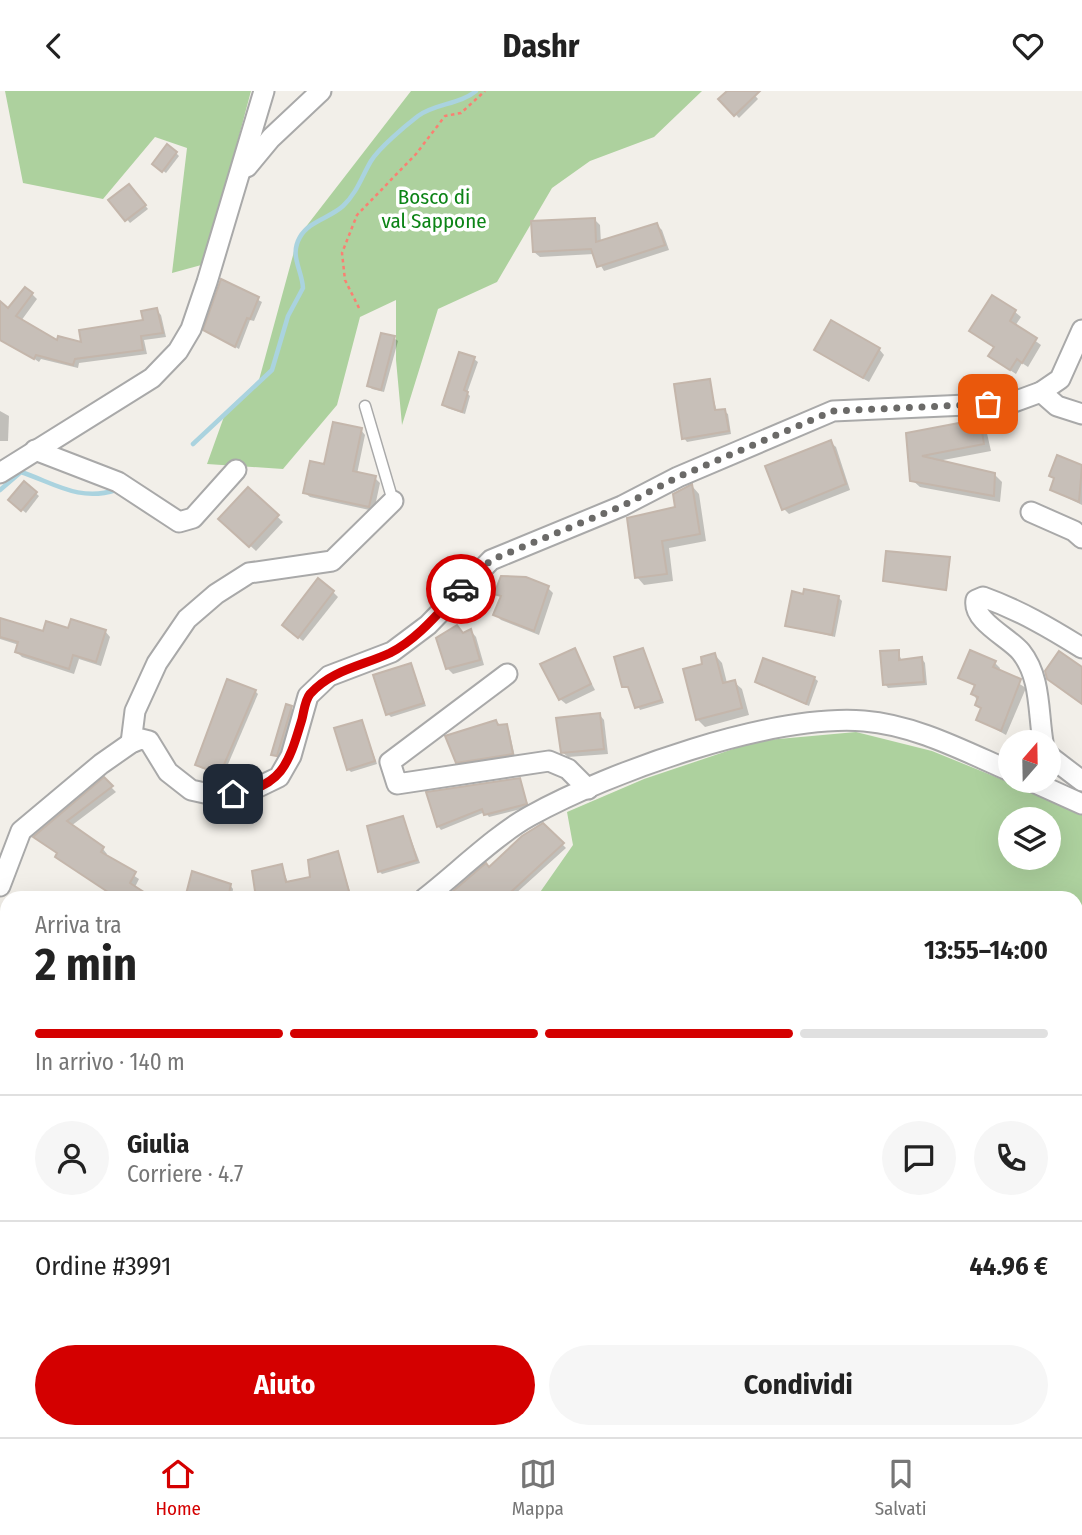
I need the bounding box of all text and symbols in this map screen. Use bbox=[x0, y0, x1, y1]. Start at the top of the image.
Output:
icon: back bbox=[35, 27, 73, 65]
text: Dashr bbox=[503, 27, 579, 65]
icon: heart bbox=[1009, 27, 1047, 65]
park label: Bosco di val Sappone bbox=[381, 184, 487, 234]
pin bbox=[958, 374, 1018, 434]
icon: bag bbox=[969, 385, 1007, 423]
courier bbox=[426, 554, 496, 624]
icon: car bbox=[442, 570, 480, 608]
north arrow bbox=[998, 730, 1060, 793]
map controls bbox=[998, 730, 1061, 870]
pin bbox=[203, 764, 263, 824]
icon: home bbox=[214, 775, 252, 813]
button: layers bbox=[998, 807, 1061, 870]
text: Arriva tra bbox=[35, 911, 122, 939]
text: 13:55–14:00 bbox=[924, 935, 1048, 966]
text: 2 min bbox=[35, 937, 137, 992]
text: In arrivo · 140 m bbox=[35, 1048, 185, 1076]
button: person bbox=[35, 1121, 109, 1195]
button: chat bbox=[882, 1121, 956, 1195]
button: phone bbox=[974, 1121, 1048, 1195]
text: Giulia bbox=[127, 1129, 189, 1160]
text: Corriere · 4.7 bbox=[127, 1160, 243, 1188]
text: Ordine #3991 bbox=[35, 1251, 171, 1282]
text: 44.96 € bbox=[970, 1251, 1048, 1282]
button: Aiuto bbox=[35, 1345, 535, 1425]
button: Condividi bbox=[549, 1345, 1048, 1425]
tab: Home bbox=[155, 1455, 201, 1520]
tab: Mappa bbox=[512, 1455, 564, 1520]
tab: Salvati bbox=[875, 1455, 927, 1520]

